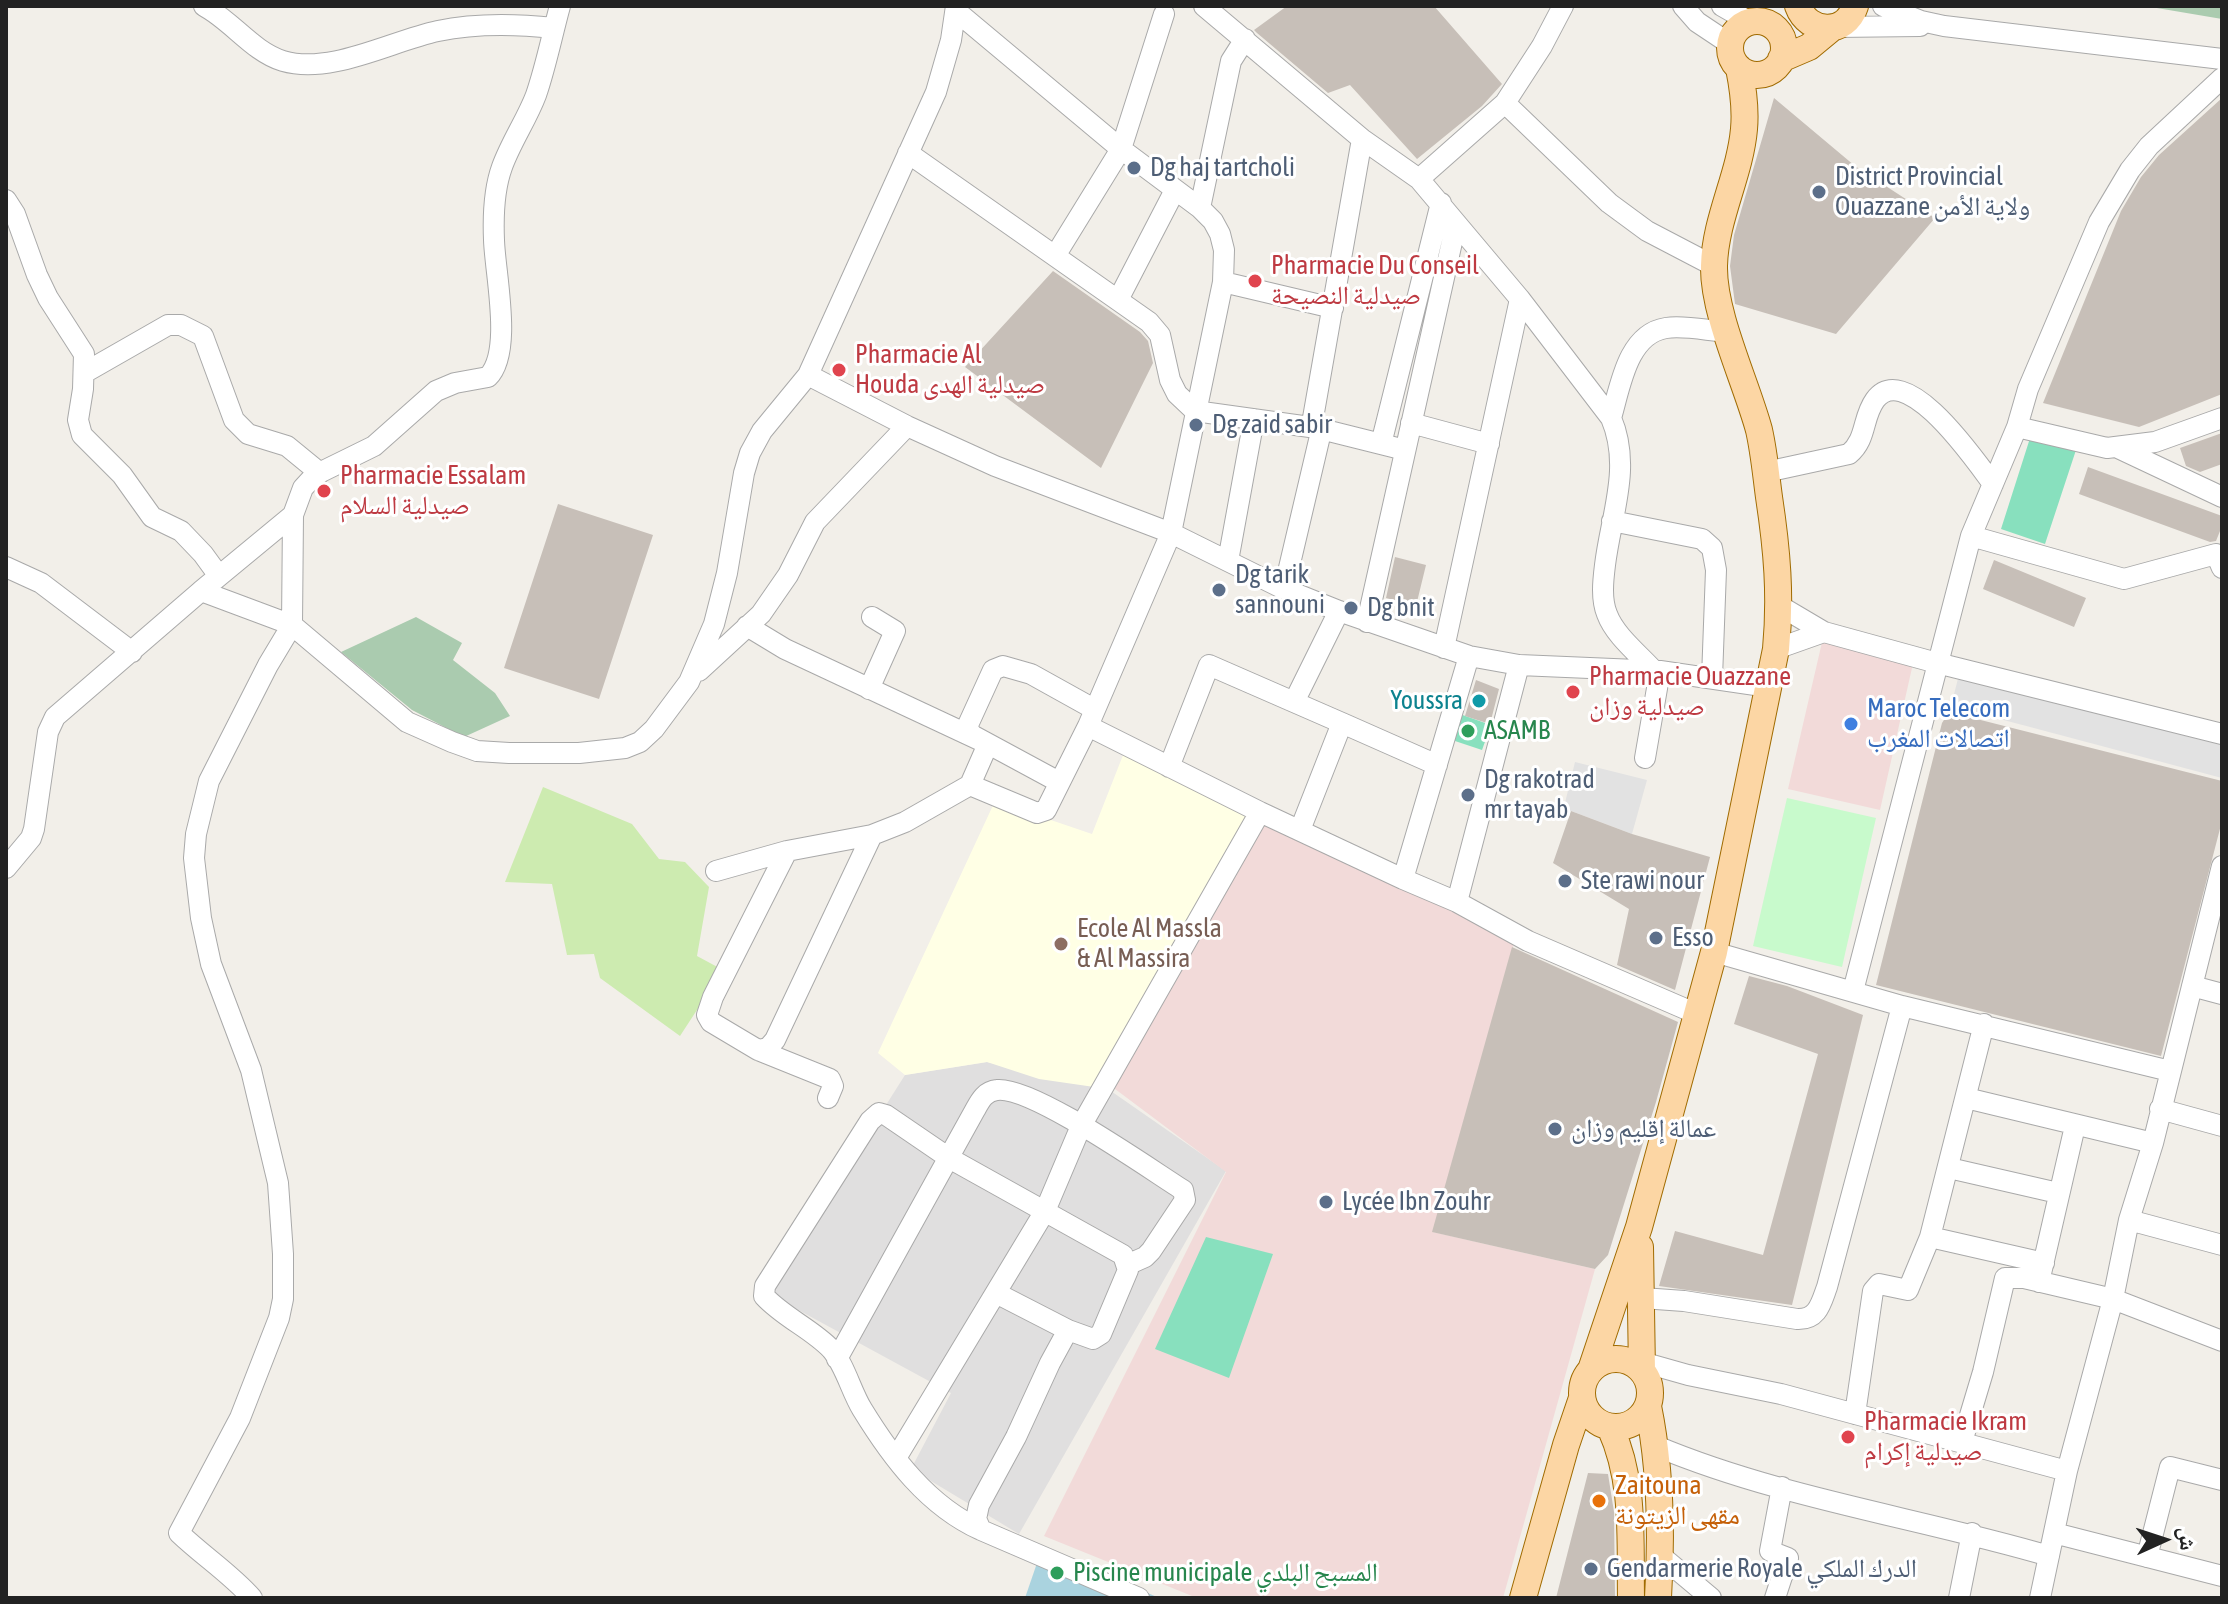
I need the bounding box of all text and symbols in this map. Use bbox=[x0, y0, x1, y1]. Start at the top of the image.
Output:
place label: Dg haj tartcholi bbox=[1150, 152, 1295, 184]
marker: Dg haj tartcholi bbox=[1125, 159, 1143, 177]
place label: District Provincial Ouazzane ولاية الأمن bbox=[1835, 161, 2030, 222]
marker: District Provincial Ouazzane ولاية الأمن bbox=[1810, 183, 1828, 201]
place label: Pharmacie Du Conseil صيدلية النصيحة bbox=[1271, 250, 1479, 312]
marker: Pharmacie Du Conseil صيدلية النصيحة bbox=[1246, 272, 1264, 290]
place label: Pharmacie Al Houda صيدلية الهدى bbox=[855, 339, 1045, 400]
marker: Pharmacie Al Houda صيدلية الهدى bbox=[830, 361, 848, 379]
place label: Dg zaid sabir bbox=[1212, 409, 1332, 441]
marker: Dg zaid sabir bbox=[1187, 416, 1205, 434]
place label: Pharmacie Essalam صيدلية السلام bbox=[340, 460, 526, 522]
marker: Pharmacie Essalam صيدلية السلام bbox=[315, 482, 333, 500]
place label: Dg tarik sannouni bbox=[1235, 559, 1325, 620]
marker: Dg tarik sannouni bbox=[1210, 581, 1228, 599]
place label: Dg bnit bbox=[1367, 592, 1435, 624]
marker: Dg bnit bbox=[1342, 599, 1360, 617]
place label: Pharmacie Ouazzane صيدلية وزان bbox=[1589, 661, 1791, 722]
marker: Pharmacie Ouazzane صيدلية وزان bbox=[1564, 683, 1582, 701]
place label: Youssra bbox=[1391, 685, 1463, 717]
marker: Youssra bbox=[1470, 692, 1488, 710]
place label: Maroc Telecom اتصالات المغرب bbox=[1867, 693, 2010, 754]
place label: ASAMB bbox=[1484, 715, 1550, 747]
marker: Maroc Telecom اتصالات المغرب bbox=[1842, 715, 1860, 733]
marker: ASAMB bbox=[1459, 722, 1477, 740]
place label: Dg rakotrad mr tayab bbox=[1484, 764, 1595, 826]
marker: Dg rakotrad mr tayab bbox=[1459, 786, 1477, 804]
place label: Ste rawi nour bbox=[1581, 865, 1704, 897]
marker: Ste rawi nour bbox=[1556, 872, 1574, 890]
place label: Ecole Al Massla & Al Massira bbox=[1077, 913, 1222, 974]
place label: Esso bbox=[1672, 922, 1714, 954]
marker: Esso bbox=[1647, 929, 1665, 947]
marker: Ecole Al Massla & Al Massira bbox=[1052, 935, 1070, 953]
place label: عمالة إقليم وزان bbox=[1571, 1113, 1716, 1145]
marker: عمالة إقليم وزان bbox=[1546, 1120, 1564, 1138]
place label: Lycée Ibn Zouhr bbox=[1342, 1186, 1490, 1218]
marker: Lycée Ibn Zouhr bbox=[1317, 1193, 1335, 1211]
place label: Pharmacie Ikram صيدلية إكرام bbox=[1864, 1406, 2027, 1468]
marker: Pharmacie Ikram صيدلية إكرام bbox=[1839, 1428, 1857, 1446]
place label: Zaitouna مقهى الزيتونة bbox=[1615, 1470, 1740, 1532]
marker: Zaitouna مقهى الزيتونة bbox=[1590, 1492, 1608, 1510]
north arrow bbox=[2124, 1500, 2204, 1580]
text: ش bbox=[2174, 1526, 2202, 1551]
place label: Gendarmerie Royale الدرك الملكي bbox=[1607, 1553, 1917, 1585]
place label: Piscine municipale المسبح البلدي bbox=[1073, 1557, 1378, 1589]
marker: Gendarmerie Royale الدرك الملكي bbox=[1582, 1560, 1600, 1578]
marker: Piscine municipale المسبح البلدي bbox=[1048, 1564, 1066, 1582]

